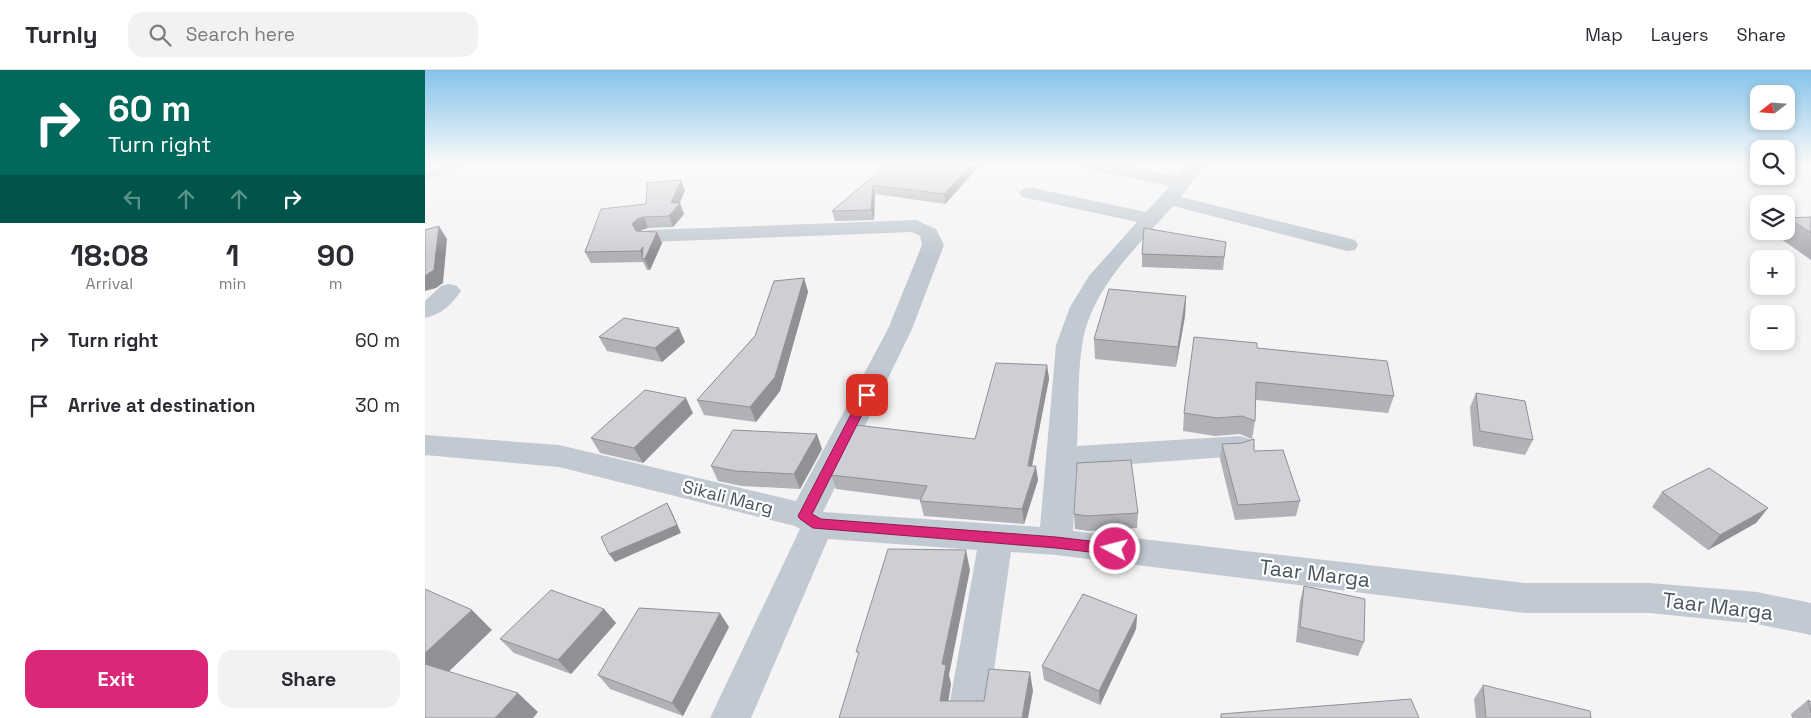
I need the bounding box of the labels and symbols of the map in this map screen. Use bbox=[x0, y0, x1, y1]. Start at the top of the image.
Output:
north arrow bbox=[1750, 85, 1795, 130]
pin bbox=[846, 374, 888, 416]
street label: Sikali Marg bbox=[680, 475, 776, 519]
position arrow bbox=[1088, 522, 1140, 574]
street label: Taar Marga bbox=[1258, 553, 1372, 593]
street label: Taar Marga bbox=[1661, 586, 1775, 626]

